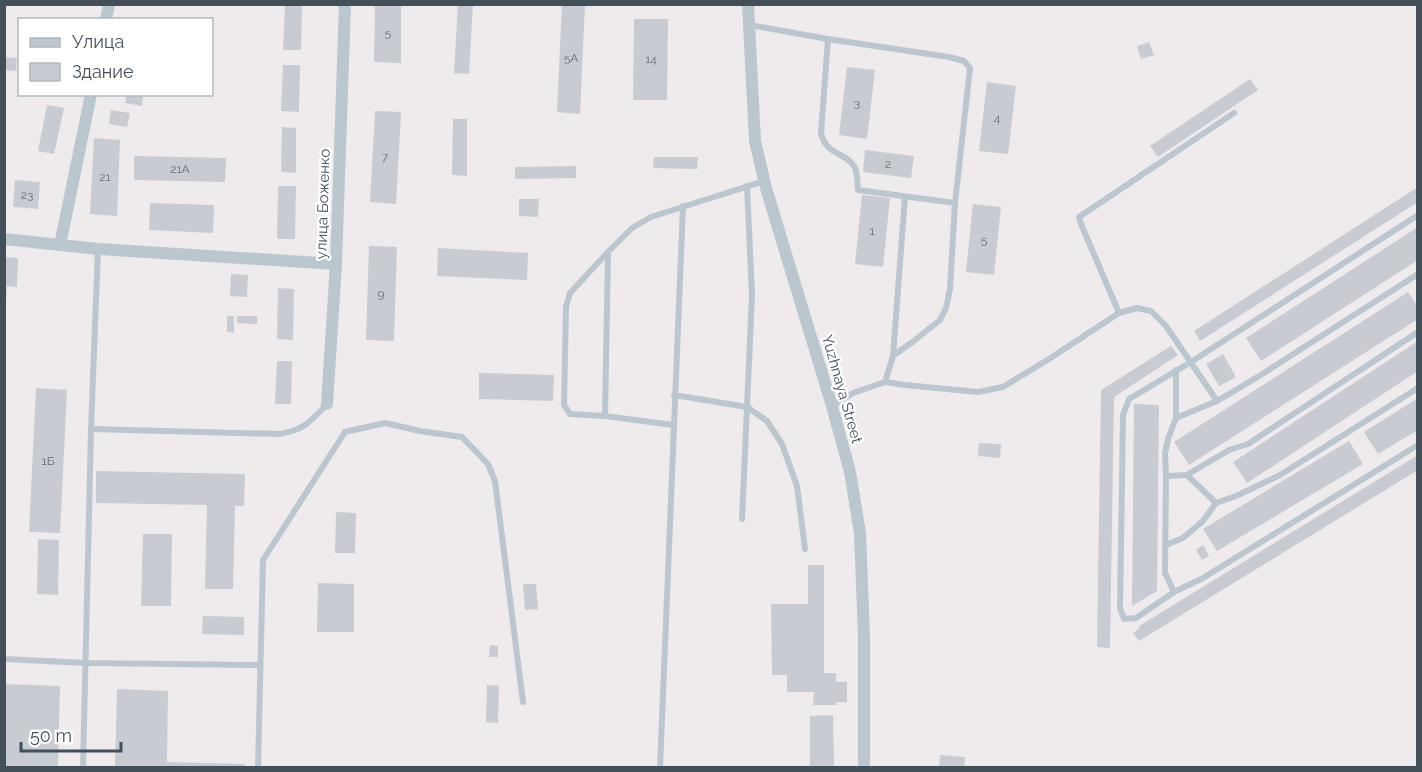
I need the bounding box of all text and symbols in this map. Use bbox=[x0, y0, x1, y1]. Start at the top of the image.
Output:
legend bbox=[18, 18, 213, 96]
house number: 5 bbox=[385, 26, 392, 40]
text: Улица bbox=[72, 31, 124, 52]
house number: 5А bbox=[564, 51, 578, 65]
house number: 14 bbox=[645, 52, 657, 66]
text: Здание bbox=[72, 61, 134, 82]
house number: 3 bbox=[854, 96, 860, 110]
house number: 4 bbox=[994, 111, 1001, 125]
street label: улица Боженко bbox=[312, 148, 334, 260]
house number: 7 bbox=[382, 150, 389, 164]
house number: 2 bbox=[885, 157, 891, 171]
house number: 21А bbox=[170, 162, 190, 176]
house number: 21 bbox=[99, 170, 111, 184]
house number: 23 bbox=[21, 188, 33, 202]
house number: 1 bbox=[869, 224, 875, 238]
house number: 5 bbox=[981, 233, 988, 247]
house number: 9 bbox=[377, 287, 385, 301]
street label: Yuzhnaya Street bbox=[818, 333, 866, 445]
house number: 1Б bbox=[42, 454, 55, 468]
scale bar bbox=[21, 715, 122, 753]
text: 50 m bbox=[30, 725, 72, 746]

